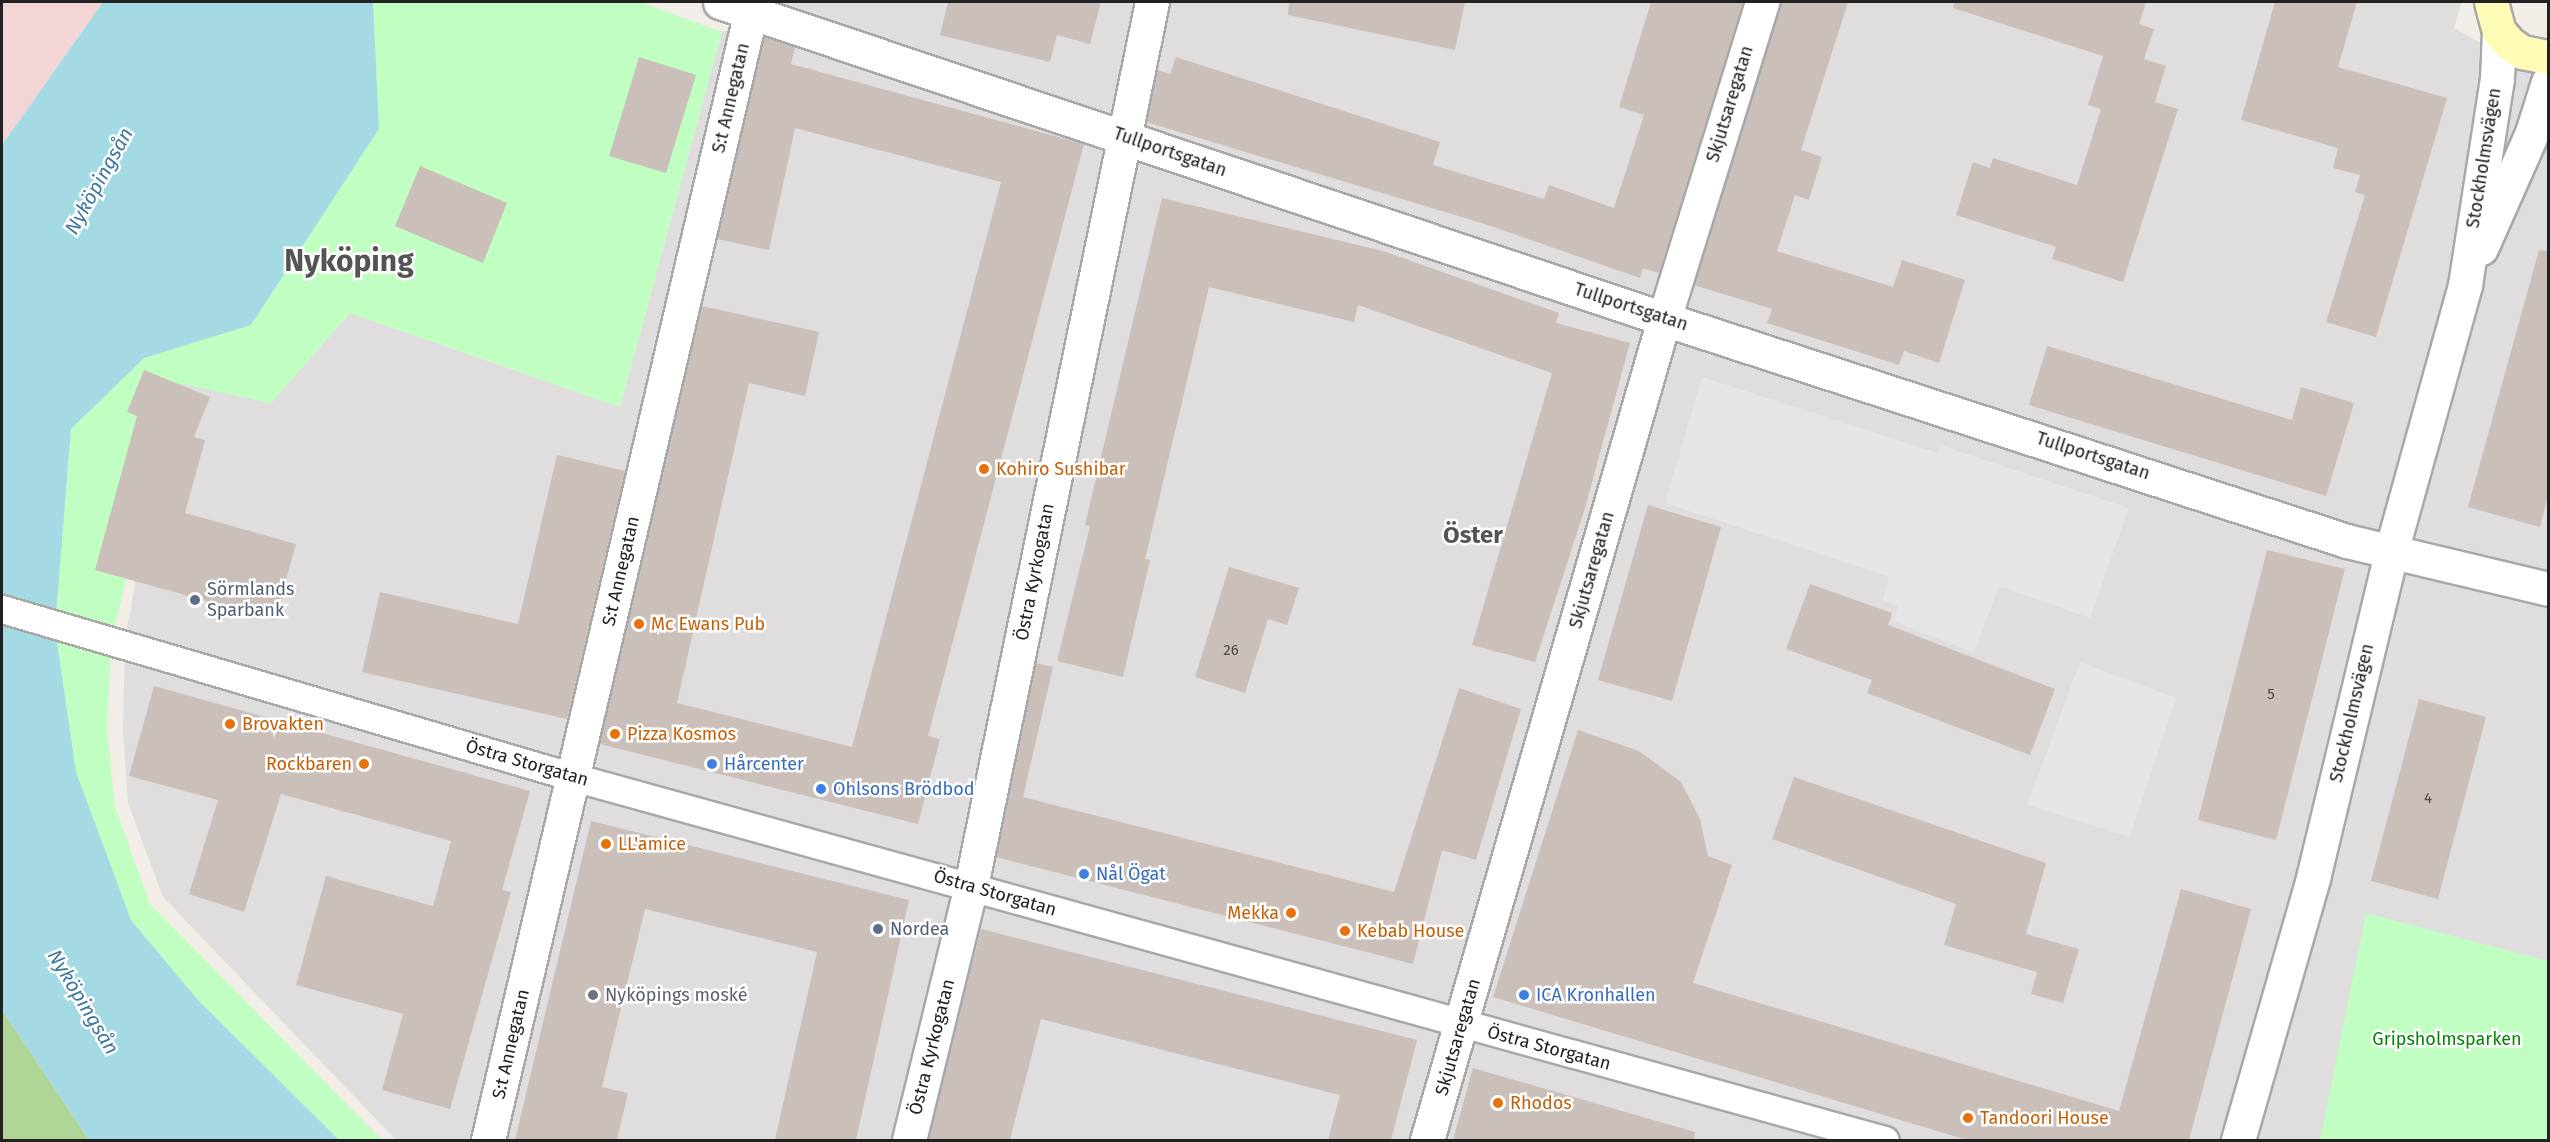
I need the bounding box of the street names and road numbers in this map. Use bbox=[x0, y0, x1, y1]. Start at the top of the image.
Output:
street label: S:t Annegatan bbox=[708, 41, 754, 155]
street label: Skjutsaregatan bbox=[1702, 43, 1758, 165]
street label: Stockholmsvägen bbox=[2462, 86, 2506, 230]
street label: Tullportsgatan bbox=[1111, 123, 1229, 181]
street label: Tullportsgatan bbox=[1571, 278, 1691, 336]
street label: Tullportsgatan bbox=[2033, 427, 2153, 485]
street label: Östra Kyrkogatan bbox=[1011, 501, 1059, 643]
street label: Skjutsaregatan bbox=[1565, 509, 1619, 631]
street label: S:t Annegatan bbox=[598, 514, 644, 628]
street label: Stockholmsvägen bbox=[2326, 641, 2378, 785]
street label: Östra Storgatan bbox=[463, 735, 591, 791]
street label: Östra Storgatan bbox=[931, 865, 1059, 921]
street label: Skjutsaregatan bbox=[1431, 976, 1485, 1098]
street label: Östra Kyrkogatan bbox=[905, 977, 959, 1117]
street label: S:t Annegatan bbox=[488, 987, 534, 1101]
street label: Östra Storgatan bbox=[1485, 1021, 1613, 1075]

